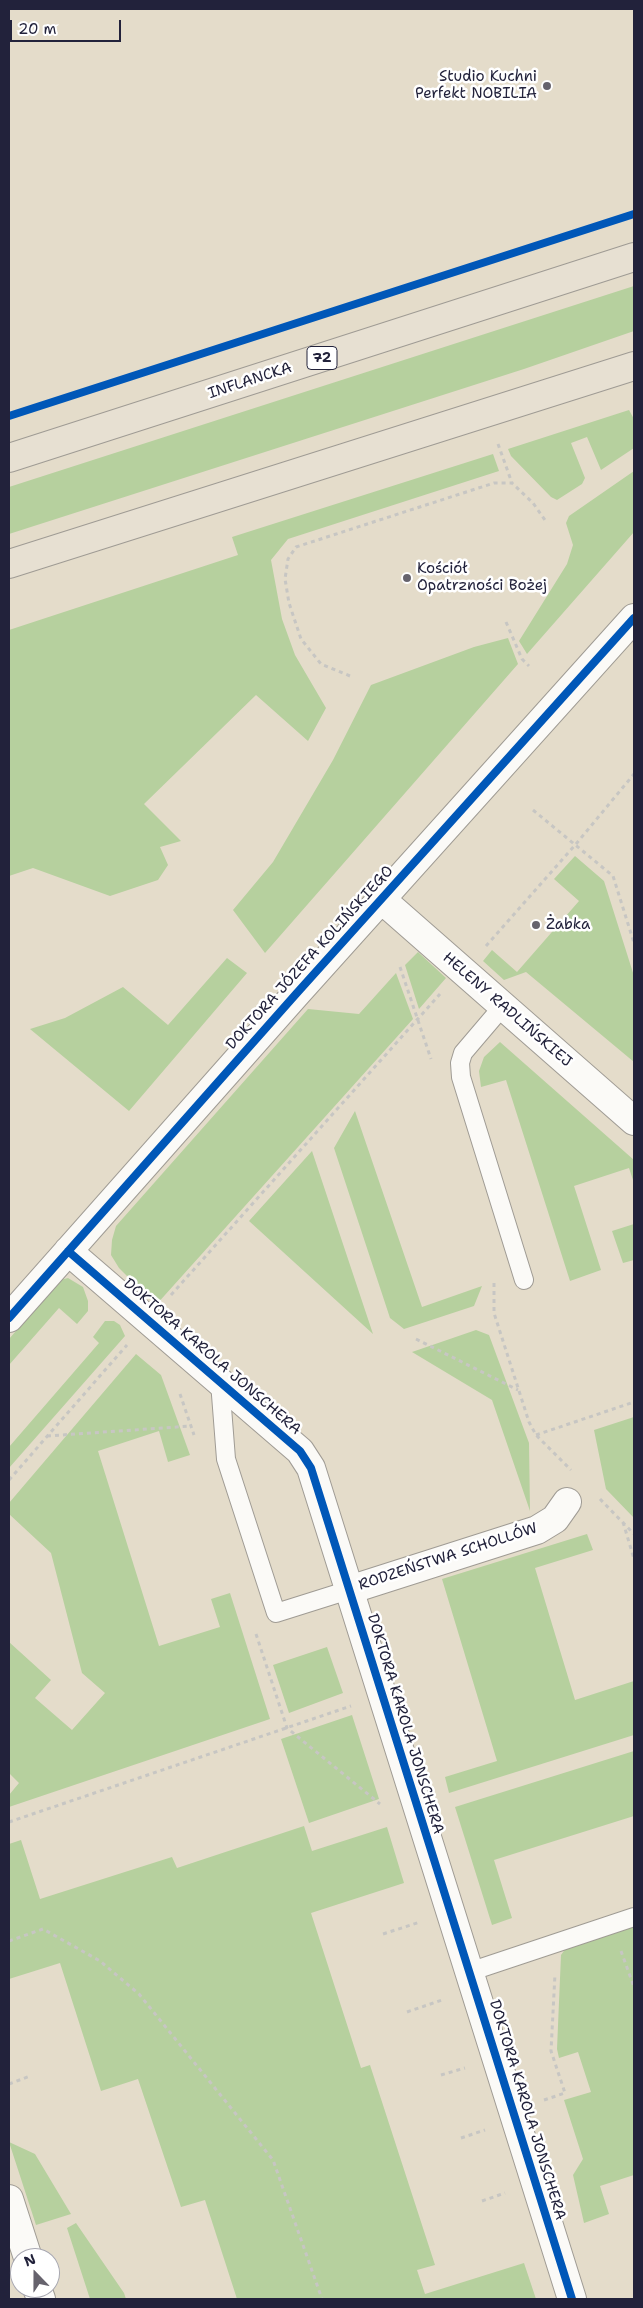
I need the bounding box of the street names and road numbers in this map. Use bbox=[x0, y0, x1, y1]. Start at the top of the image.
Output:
road number: 72 bbox=[307, 346, 337, 369]
street label: INFLANCKA bbox=[206, 359, 294, 403]
street label: DOKTORA JÓZEFA KOLIŃSKIEGO bbox=[223, 862, 397, 1054]
street label: HELENY RADLIŃSKIEJ bbox=[439, 949, 575, 1071]
street label: DOKTORA KAROLA JONSCHERA bbox=[120, 1275, 304, 1439]
street label: RODZEŃSTWA SCHOLLÓW bbox=[356, 1520, 540, 1594]
street label: DOKTORA KAROLA JONSCHERA bbox=[363, 1612, 447, 1836]
street label: DOKTORA KAROLA JONSCHERA bbox=[485, 1998, 569, 2222]

